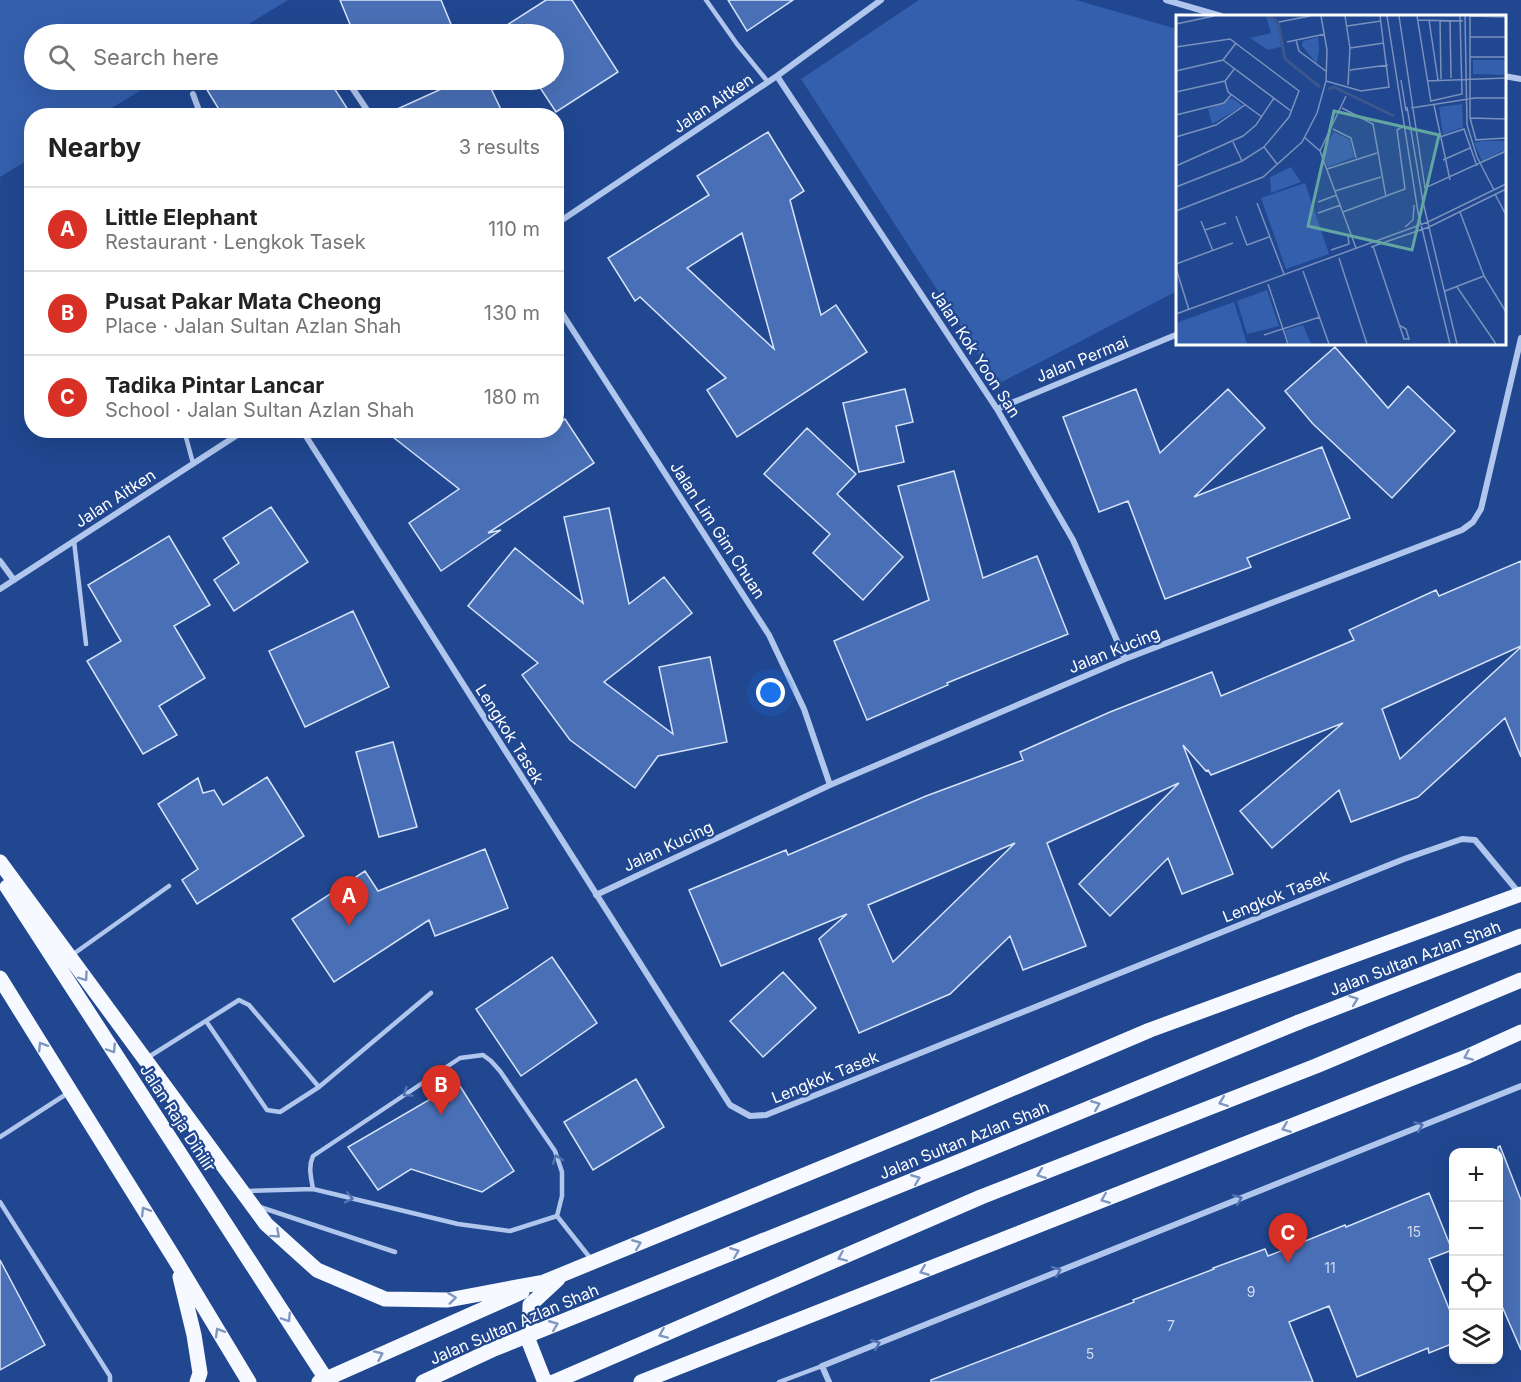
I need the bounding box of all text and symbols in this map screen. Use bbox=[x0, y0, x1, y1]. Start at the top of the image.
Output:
inset map bbox=[1176, 15, 1506, 345]
search box bbox=[24, 24, 564, 90]
icon: search bbox=[45, 41, 78, 74]
text: Search here bbox=[93, 44, 219, 70]
street label: Jalan Aitken bbox=[669, 69, 757, 137]
text: Nearby bbox=[48, 132, 141, 163]
text: 3 results bbox=[459, 135, 540, 159]
text: Little Elephant bbox=[105, 204, 258, 230]
text: A bbox=[60, 217, 75, 241]
text: 110 m bbox=[488, 217, 540, 241]
text: Restaurant · Lengkok Tasek bbox=[105, 230, 366, 254]
street label: Jalan Kok Yoon San bbox=[927, 285, 1025, 421]
text: Pusat Pakar Mata Cheong bbox=[105, 288, 381, 314]
text: B bbox=[61, 301, 74, 325]
text: 130 m bbox=[484, 301, 540, 325]
text: Place · Jalan Sultan Azlan Shah bbox=[105, 314, 401, 338]
street label: Jalan Permai bbox=[1033, 331, 1131, 387]
text: Tadika Pintar Lancar bbox=[105, 372, 324, 398]
text: C bbox=[60, 385, 75, 409]
text: 180 m bbox=[484, 385, 540, 409]
text: School · Jalan Sultan Azlan Shah bbox=[105, 398, 414, 422]
street label: Jalan Lim Gim Chuan bbox=[666, 458, 770, 602]
street label: Jalan Aitken bbox=[71, 464, 159, 532]
street label: Jalan Kucing bbox=[1065, 623, 1163, 677]
your location bbox=[756, 678, 785, 707]
street label: Lengkok Tasek bbox=[471, 681, 549, 788]
street label: Jalan Kucing bbox=[620, 816, 716, 876]
street label: Lengkok Tasek bbox=[1220, 865, 1333, 927]
pin: A bbox=[330, 876, 368, 926]
street label: Jalan Sultan Azlan Shah bbox=[1327, 916, 1503, 1000]
one-way arrow bbox=[77, 970, 88, 981]
one-way arrow bbox=[1348, 995, 1359, 1008]
one-way arrow bbox=[38, 1042, 49, 1053]
one-way arrow bbox=[105, 1042, 116, 1053]
street label: Lengkok Tasek bbox=[769, 1046, 882, 1108]
one-way arrow bbox=[1463, 1049, 1474, 1061]
street label: Jalan Raja Dihilir bbox=[136, 1061, 220, 1175]
pin: B bbox=[422, 1066, 460, 1115]
one-way arrow bbox=[402, 1086, 413, 1097]
one-way arrow bbox=[1218, 1095, 1229, 1107]
street label: Jalan Sultan Azlan Shah bbox=[876, 1097, 1052, 1183]
one-way arrow bbox=[1090, 1100, 1101, 1112]
one-way arrow bbox=[1282, 1121, 1293, 1133]
one-way arrow bbox=[1413, 1121, 1424, 1134]
map controls bbox=[1449, 1148, 1503, 1364]
button: + bbox=[1449, 1148, 1503, 1202]
one-way arrow bbox=[552, 1154, 565, 1165]
one-way arrow bbox=[1037, 1166, 1047, 1179]
one-way arrow bbox=[909, 1174, 920, 1186]
one-way arrow bbox=[344, 1191, 354, 1204]
one-way arrow bbox=[1100, 1192, 1111, 1204]
one-way arrow bbox=[1232, 1194, 1243, 1206]
button: − bbox=[1449, 1202, 1503, 1256]
one-way arrow bbox=[141, 1207, 153, 1217]
pin: C bbox=[1268, 1214, 1308, 1263]
house number: 15 bbox=[1407, 1223, 1421, 1240]
one-way arrow bbox=[270, 1227, 280, 1238]
one-way arrow bbox=[631, 1239, 642, 1251]
one-way arrow bbox=[728, 1247, 739, 1259]
one-way arrow bbox=[838, 1250, 849, 1262]
button: locate bbox=[1449, 1256, 1503, 1310]
house number: 11 bbox=[1324, 1259, 1336, 1276]
one-way arrow bbox=[919, 1264, 930, 1276]
one-way arrow bbox=[1051, 1266, 1062, 1278]
street label: Jalan Sultan Azlan Shah bbox=[426, 1279, 602, 1369]
house number: 9 bbox=[1247, 1283, 1255, 1300]
one-way arrow bbox=[447, 1293, 456, 1305]
button: layers bbox=[1449, 1310, 1503, 1364]
one-way arrow bbox=[279, 1312, 291, 1322]
house number: 7 bbox=[1167, 1317, 1175, 1334]
one-way arrow bbox=[548, 1320, 559, 1332]
one-way arrow bbox=[658, 1327, 669, 1339]
one-way arrow bbox=[214, 1328, 226, 1338]
one-way arrow bbox=[870, 1339, 881, 1351]
house number: 5 bbox=[1086, 1345, 1094, 1362]
one-way arrow bbox=[373, 1350, 384, 1362]

